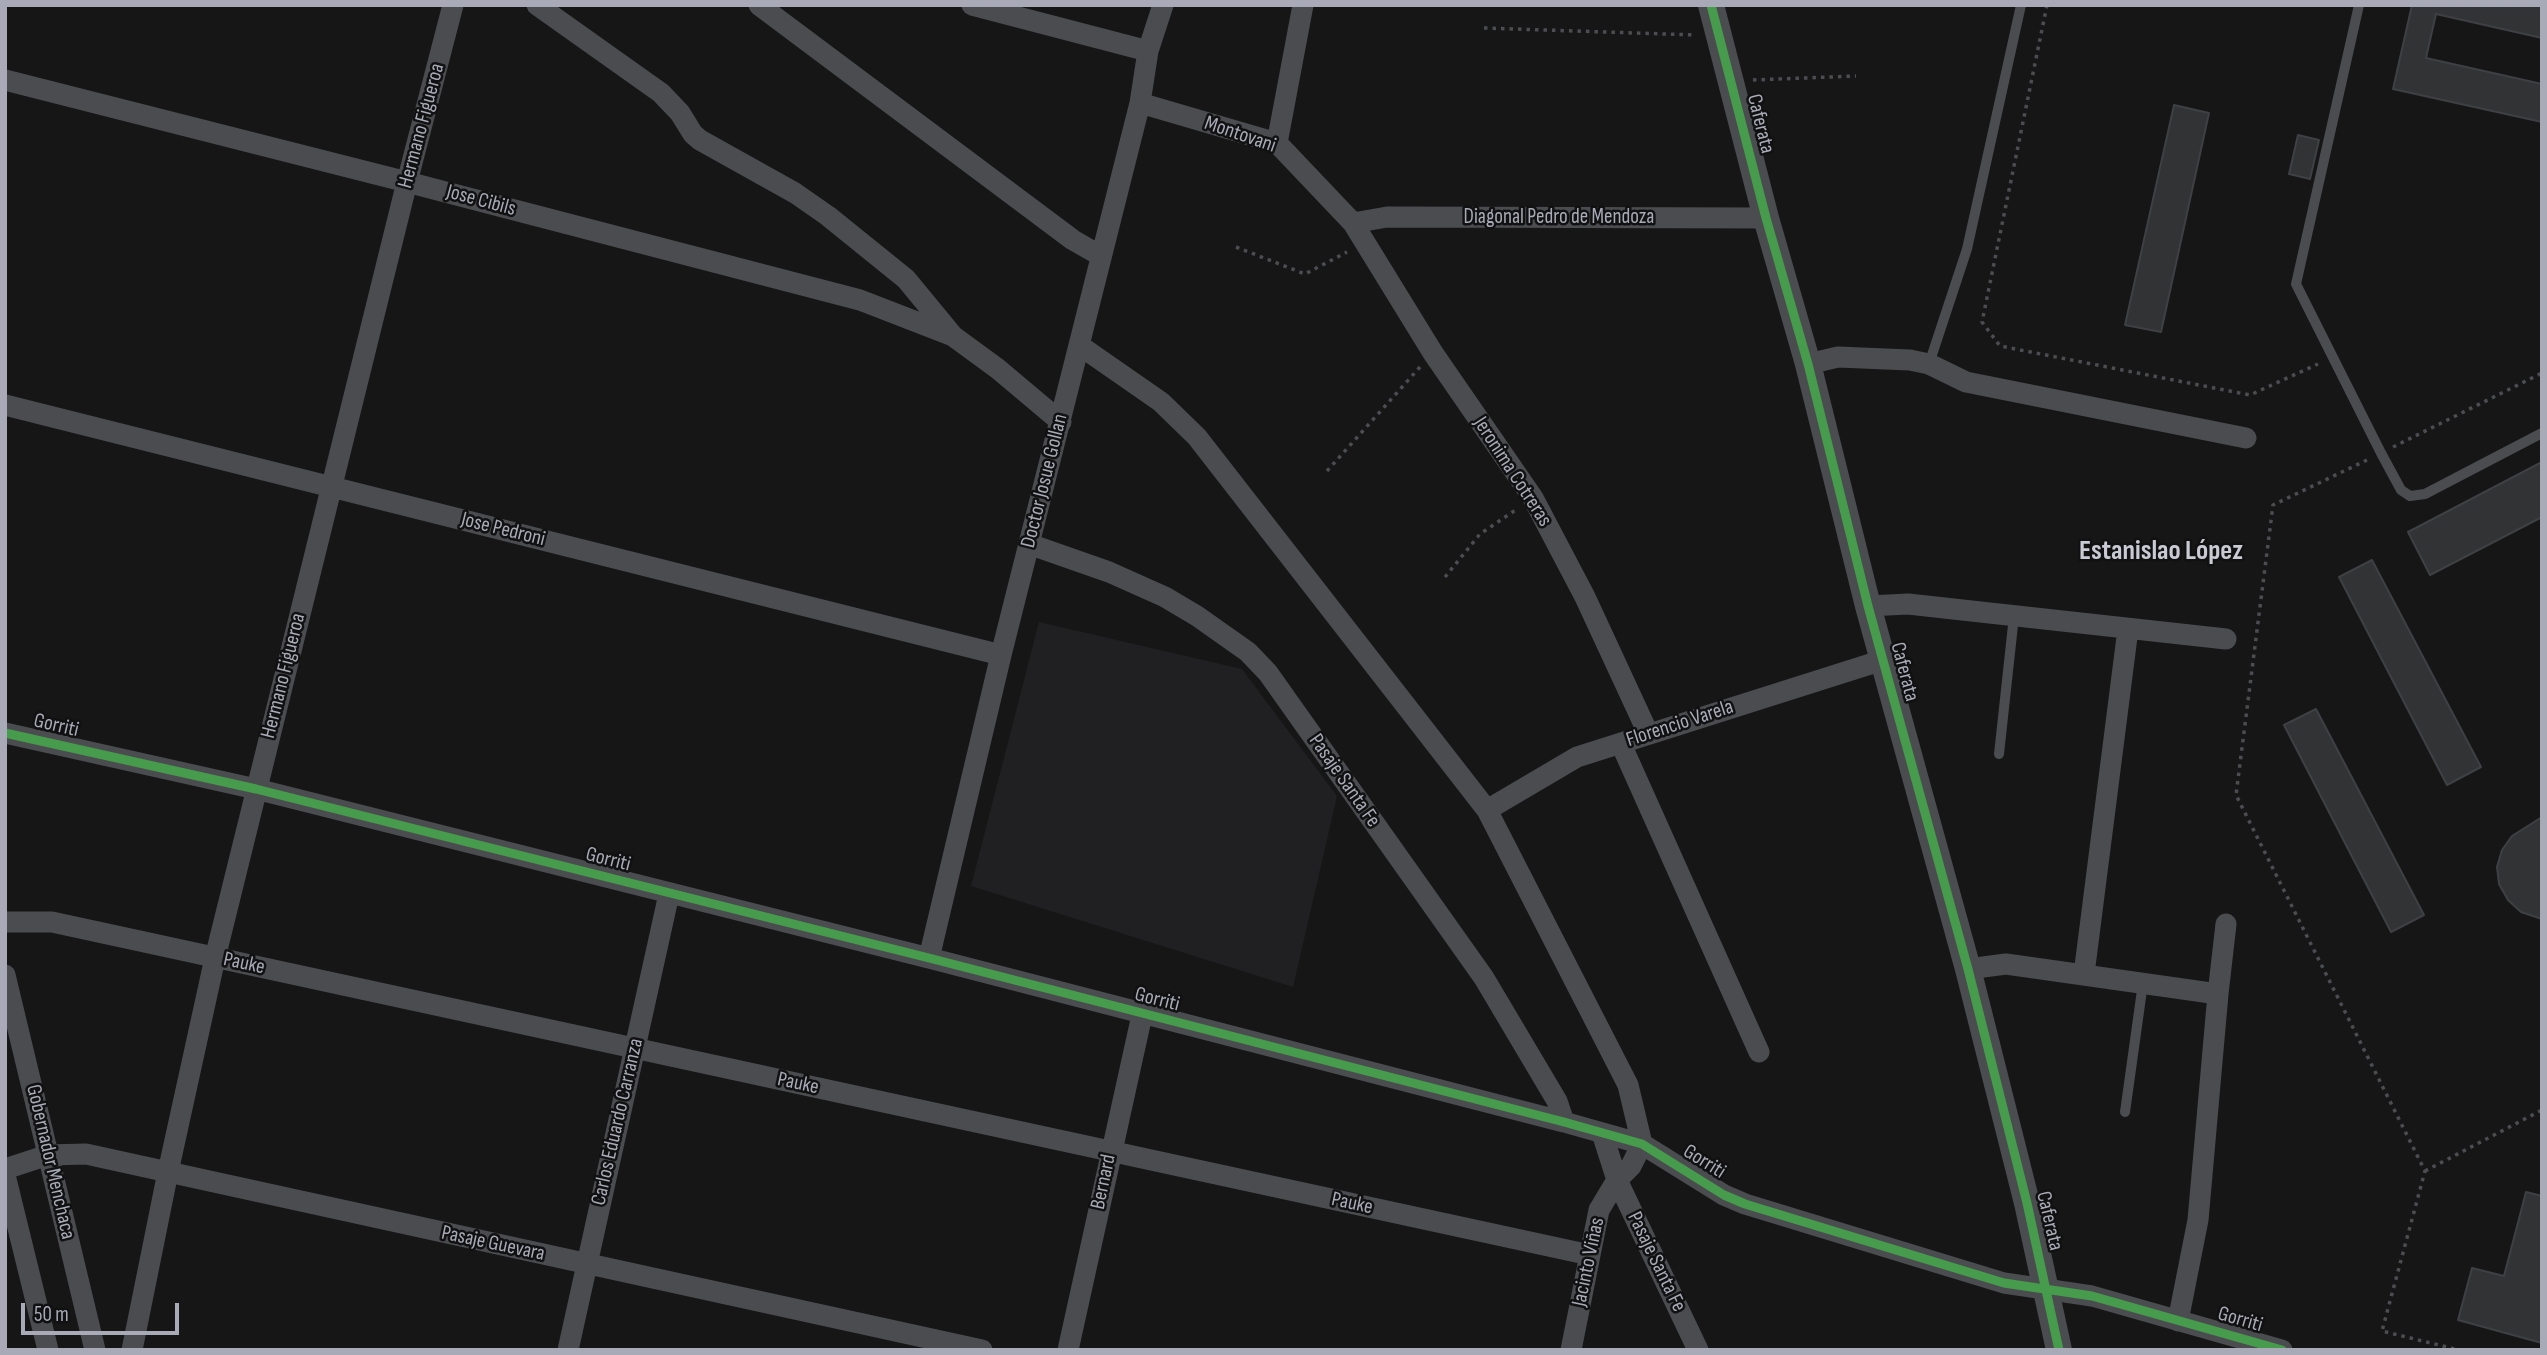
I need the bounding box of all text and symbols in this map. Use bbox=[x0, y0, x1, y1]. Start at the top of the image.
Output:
street label: Hermano Figueroa bbox=[393, 61, 451, 191]
street label: Caferata bbox=[1741, 92, 1779, 156]
street label: Montovani bbox=[1201, 111, 1279, 159]
street label: Jose Cibils bbox=[444, 180, 518, 222]
street label: Diagonal Pedro de Mendoza bbox=[1464, 205, 1654, 231]
street label: Doctor Josue Gollan bbox=[1016, 412, 1074, 550]
street label: Jeronima Cotreras bbox=[1467, 413, 1557, 531]
street label: Jose Pedroni bbox=[458, 507, 548, 553]
district label: Estanislao López bbox=[2079, 535, 2243, 569]
street label: Hermano Figueroa bbox=[256, 611, 312, 741]
street label: Caferata bbox=[1884, 640, 1924, 704]
street label: Florencio Varela bbox=[1623, 695, 1737, 753]
street label: Gorriti bbox=[31, 709, 81, 743]
street label: Pasaje Santa Fe bbox=[1303, 730, 1385, 832]
street label: Gorriti bbox=[583, 842, 633, 878]
street label: Pauke bbox=[221, 947, 267, 981]
street label: Gorriti bbox=[1132, 982, 1182, 1018]
street label: Carlos Eduardo Carranza bbox=[587, 1036, 649, 1208]
street label: Pauke bbox=[775, 1067, 821, 1101]
street label: Gobernador Menchaca bbox=[20, 1082, 80, 1242]
street label: Gorriti bbox=[1678, 1139, 1730, 1185]
street label: Bernard bbox=[1086, 1152, 1122, 1212]
street label: Pauke bbox=[1329, 1187, 1375, 1221]
street label: Caferata bbox=[2030, 1189, 2068, 1253]
street label: Pasaje Santa Fe bbox=[1621, 1208, 1691, 1316]
street label: Jacinto Viñas bbox=[1567, 1215, 1611, 1309]
street label: Pasaje Guevara bbox=[439, 1221, 547, 1267]
scale bar bbox=[24, 1288, 182, 1332]
text: 50 m bbox=[34, 1302, 69, 1327]
street label: Gorriti bbox=[2215, 1302, 2265, 1338]

